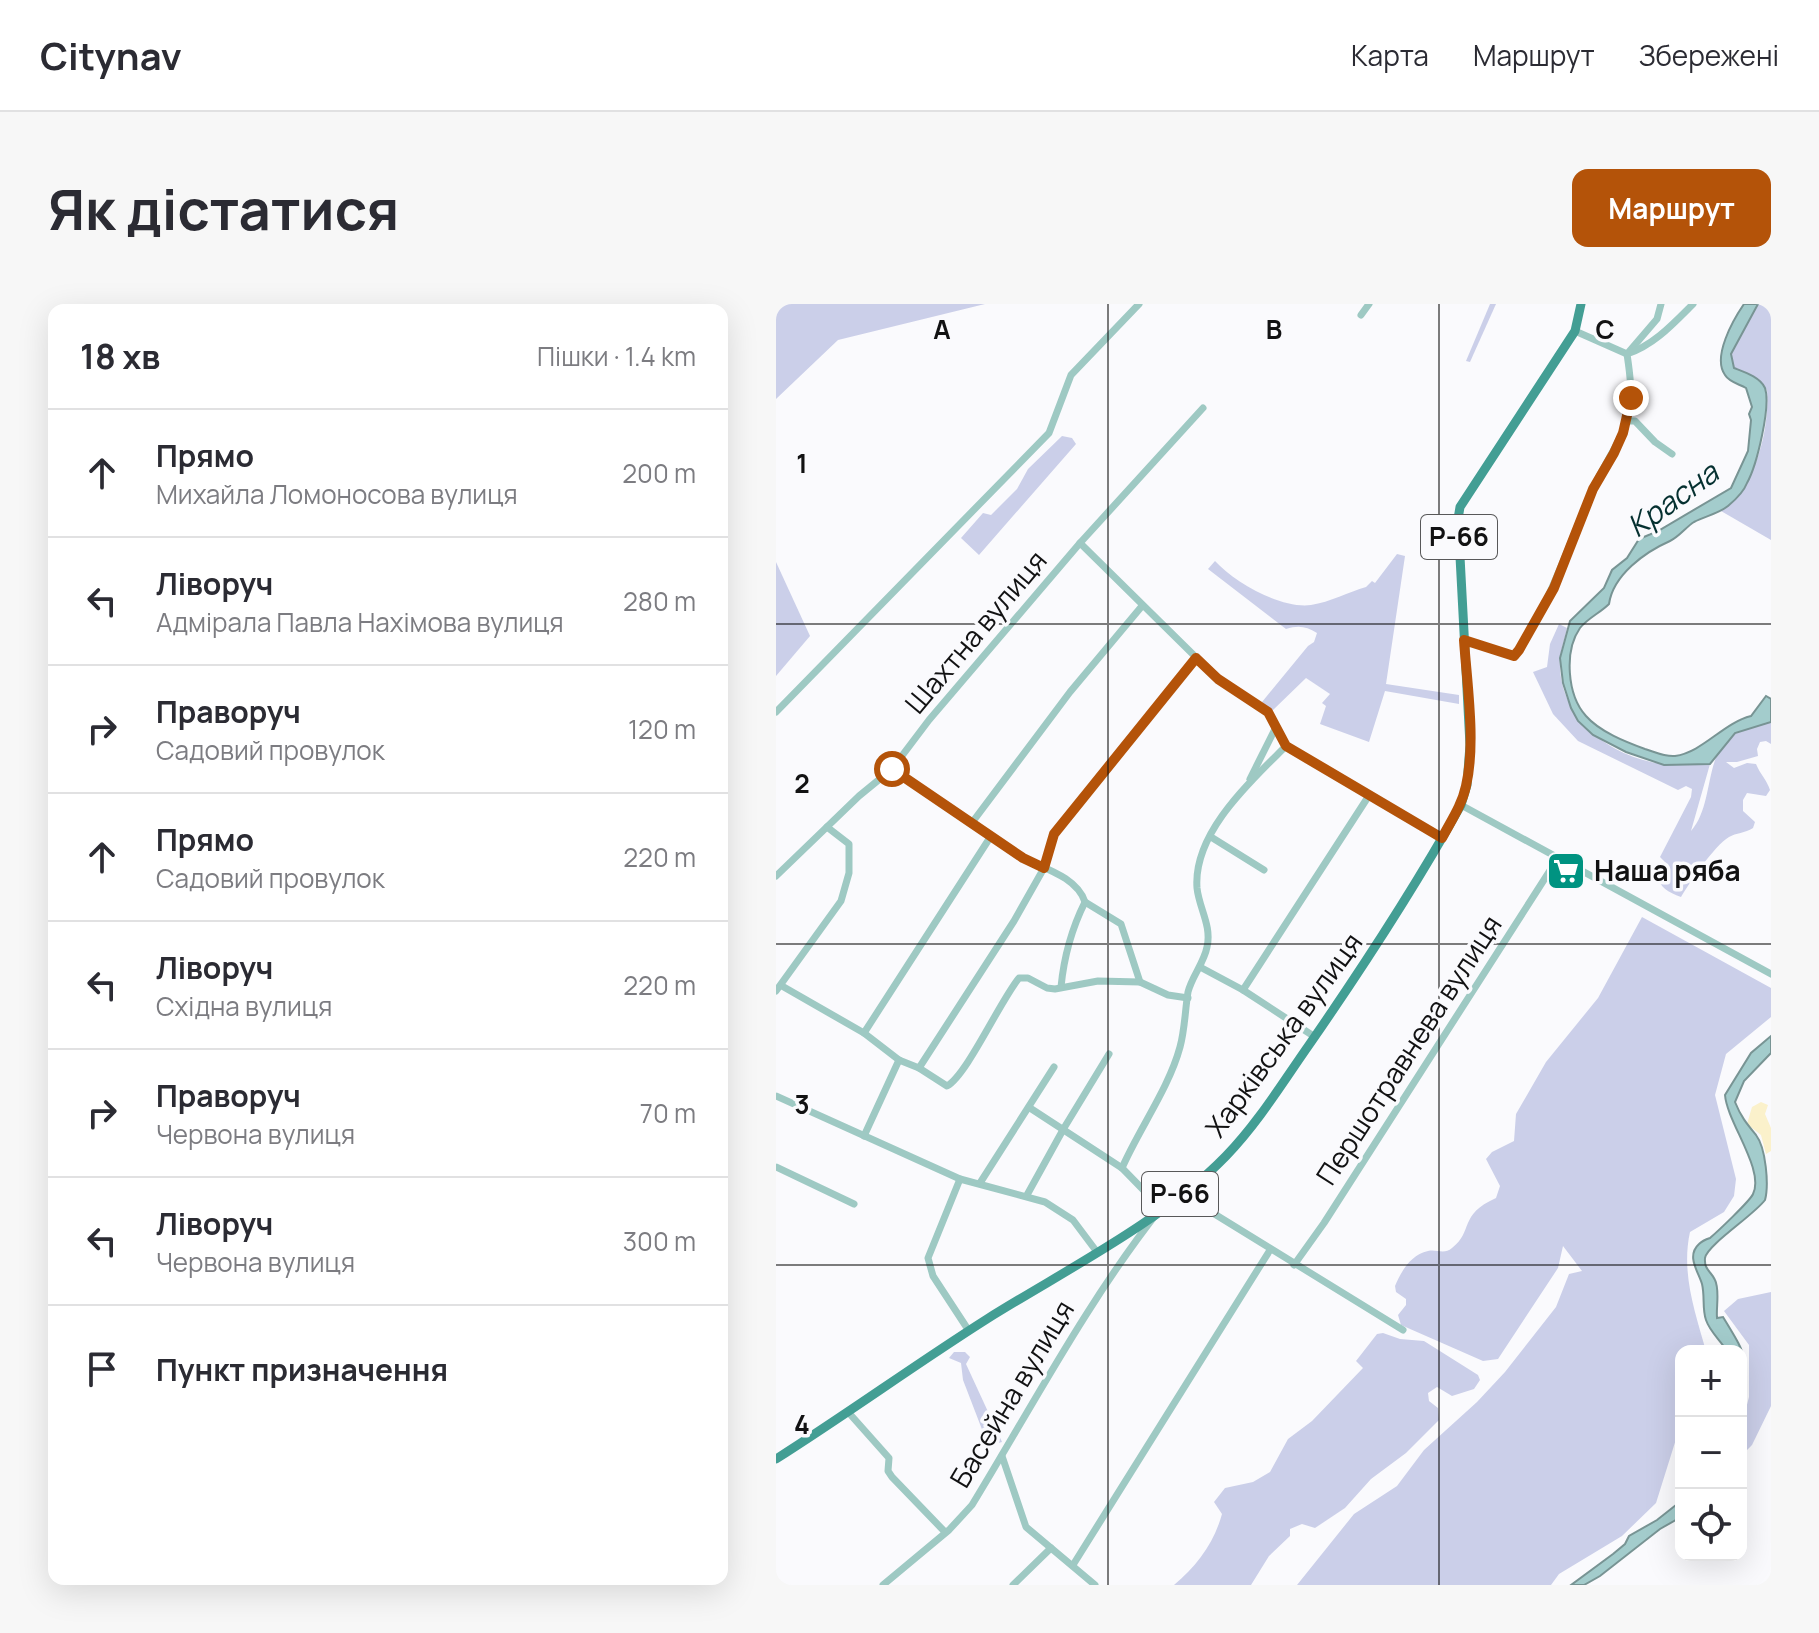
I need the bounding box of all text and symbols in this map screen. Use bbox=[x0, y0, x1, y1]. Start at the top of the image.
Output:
text: Citynav bbox=[40, 29, 182, 81]
text: Карта bbox=[1351, 36, 1429, 74]
text: Маршрут bbox=[1473, 36, 1595, 74]
text: Збережені bbox=[1639, 36, 1779, 74]
button: Маршрут bbox=[1572, 169, 1771, 247]
text: Як дістатися bbox=[48, 170, 399, 247]
text: A bbox=[933, 311, 951, 347]
text: B bbox=[1266, 311, 1282, 347]
text: C bbox=[1595, 311, 1615, 347]
text: 18 хв bbox=[80, 333, 160, 379]
text: Пішки · 1.4 km bbox=[537, 338, 696, 374]
route end bbox=[1613, 380, 1649, 416]
text: Прямо bbox=[156, 435, 254, 476]
text: 1 bbox=[796, 445, 808, 481]
icon: ahead bbox=[80, 451, 124, 495]
water label: Красна bbox=[1618, 451, 1727, 546]
text: 200 m bbox=[622, 455, 696, 491]
text: Михайла Ломоносова вулиця bbox=[156, 476, 518, 512]
road number: Р-66 bbox=[1421, 515, 1497, 559]
street label: Шахтна вулиця bbox=[896, 542, 1055, 721]
text: Ліворуч bbox=[156, 563, 273, 604]
icon: left bbox=[80, 579, 124, 623]
text: 280 m bbox=[623, 583, 696, 619]
text: Адмірала Павла Нахімова вулиця bbox=[156, 604, 564, 640]
text: Праворуч bbox=[156, 691, 301, 732]
icon: right bbox=[80, 707, 124, 751]
text: 120 m bbox=[628, 711, 696, 747]
text: Садовий провулок bbox=[156, 732, 385, 768]
route start bbox=[874, 751, 910, 787]
text: 2 bbox=[794, 765, 810, 801]
text: Прямо bbox=[156, 819, 254, 860]
icon: ahead bbox=[80, 835, 124, 879]
text: 220 m bbox=[623, 839, 696, 875]
supermarket icon: Наша ряба bbox=[1545, 850, 1587, 892]
place label: Наша ряба bbox=[1594, 851, 1741, 889]
text: Садовий провулок bbox=[156, 860, 385, 896]
street label: Першотравнева вулиця bbox=[1307, 907, 1510, 1192]
street label: Харківська вулиця bbox=[1196, 925, 1370, 1144]
text: Ліворуч bbox=[156, 947, 273, 988]
icon: left bbox=[80, 963, 124, 1007]
text: 220 m bbox=[623, 967, 696, 1003]
text: Східна вулиця bbox=[156, 988, 332, 1024]
text: Праворуч bbox=[156, 1075, 301, 1116]
text: 3 bbox=[794, 1086, 810, 1122]
icon: right bbox=[80, 1091, 124, 1135]
text: 70 m bbox=[640, 1095, 696, 1131]
text: Червона вулиця bbox=[156, 1116, 355, 1152]
road number: Р-66 bbox=[1142, 1172, 1218, 1216]
text: Ліворуч bbox=[156, 1203, 273, 1244]
icon: left bbox=[80, 1219, 124, 1263]
text: 300 m bbox=[623, 1223, 696, 1259]
text: Червона вулиця bbox=[156, 1244, 355, 1280]
street label: Басейна вулиця bbox=[940, 1293, 1082, 1494]
map controls bbox=[1675, 1345, 1747, 1561]
button: + bbox=[1675, 1345, 1747, 1417]
icon: arrive bbox=[80, 1347, 124, 1391]
text: Пункт призначення bbox=[156, 1349, 448, 1390]
text: 4 bbox=[794, 1406, 810, 1442]
button: − bbox=[1675, 1417, 1747, 1489]
button: locate bbox=[1675, 1489, 1747, 1561]

